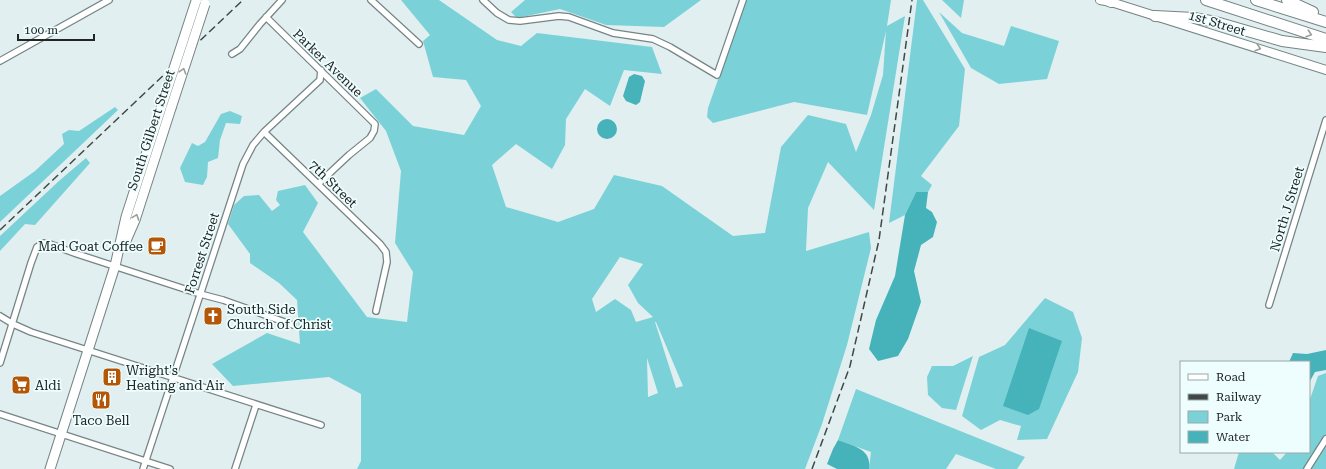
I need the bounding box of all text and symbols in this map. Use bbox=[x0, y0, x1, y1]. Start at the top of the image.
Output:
street label: 1st Street bbox=[1187, 7, 1247, 39]
scale bar bbox=[18, 16, 94, 42]
text: 100 m bbox=[24, 23, 58, 37]
street label: Parker Avenue bbox=[290, 26, 366, 100]
one-way arrow bbox=[1306, 29, 1313, 37]
one-way arrow bbox=[1254, 43, 1261, 52]
street label: South Gilbert Street bbox=[124, 68, 178, 192]
one-way arrow bbox=[179, 68, 187, 75]
street label: 7th Street bbox=[306, 157, 360, 211]
street label: North J Street bbox=[1267, 164, 1307, 253]
street label: Forrest Street bbox=[182, 210, 222, 295]
one-way arrow bbox=[131, 214, 139, 221]
cafe icon: Mad Goat Coffee bbox=[146, 235, 168, 257]
place label: Mad Goat Coffee bbox=[38, 239, 143, 254]
place label: South Side Church of Christ bbox=[227, 302, 331, 332]
church icon: South Side Church of Christ bbox=[202, 305, 224, 327]
legend bbox=[1180, 361, 1310, 453]
place label: Wright's Heating and Air bbox=[126, 363, 225, 393]
building icon: Wright's Heating and Air bbox=[101, 366, 123, 388]
text: Road bbox=[1216, 370, 1246, 384]
supermarket icon: Aldi bbox=[10, 374, 32, 396]
place label: Aldi bbox=[35, 378, 61, 393]
restaurant icon: Taco Bell bbox=[90, 389, 112, 411]
text: Railway bbox=[1216, 390, 1262, 404]
text: Park bbox=[1216, 410, 1243, 424]
place label: Taco Bell bbox=[72, 413, 130, 428]
text: Water bbox=[1216, 430, 1250, 444]

